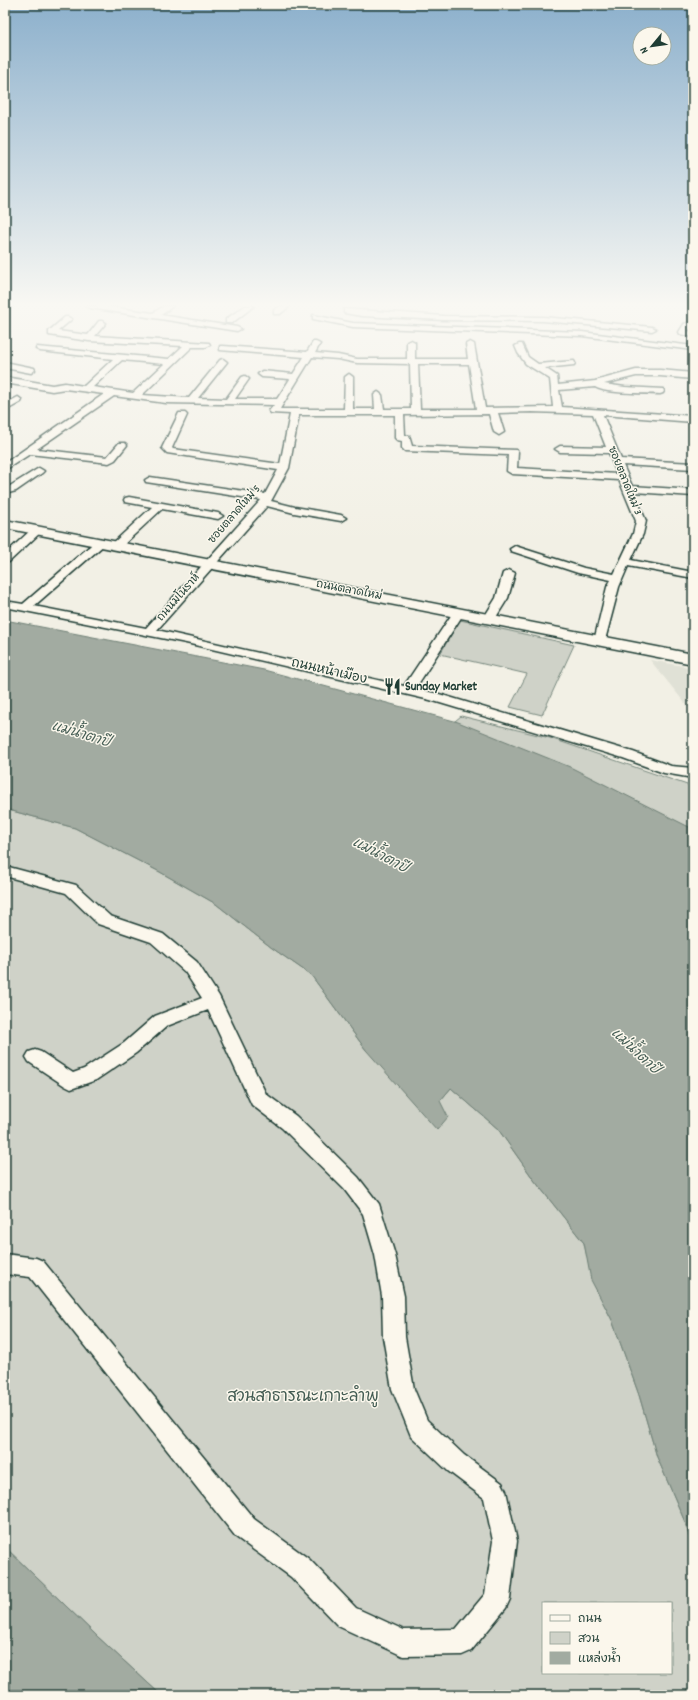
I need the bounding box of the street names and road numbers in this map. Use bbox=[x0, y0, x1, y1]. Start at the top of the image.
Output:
street label: ซอยตลาดใหม่ 3 bbox=[603, 443, 647, 518]
street label: ซอยตลาดใหม่ 5 bbox=[203, 481, 265, 548]
street label: ถนนมโนราห์ bbox=[152, 569, 204, 625]
street label: ถนนตลาดใหม่ bbox=[315, 575, 384, 605]
street label: ถนนหน้าเมือง bbox=[289, 653, 369, 690]

